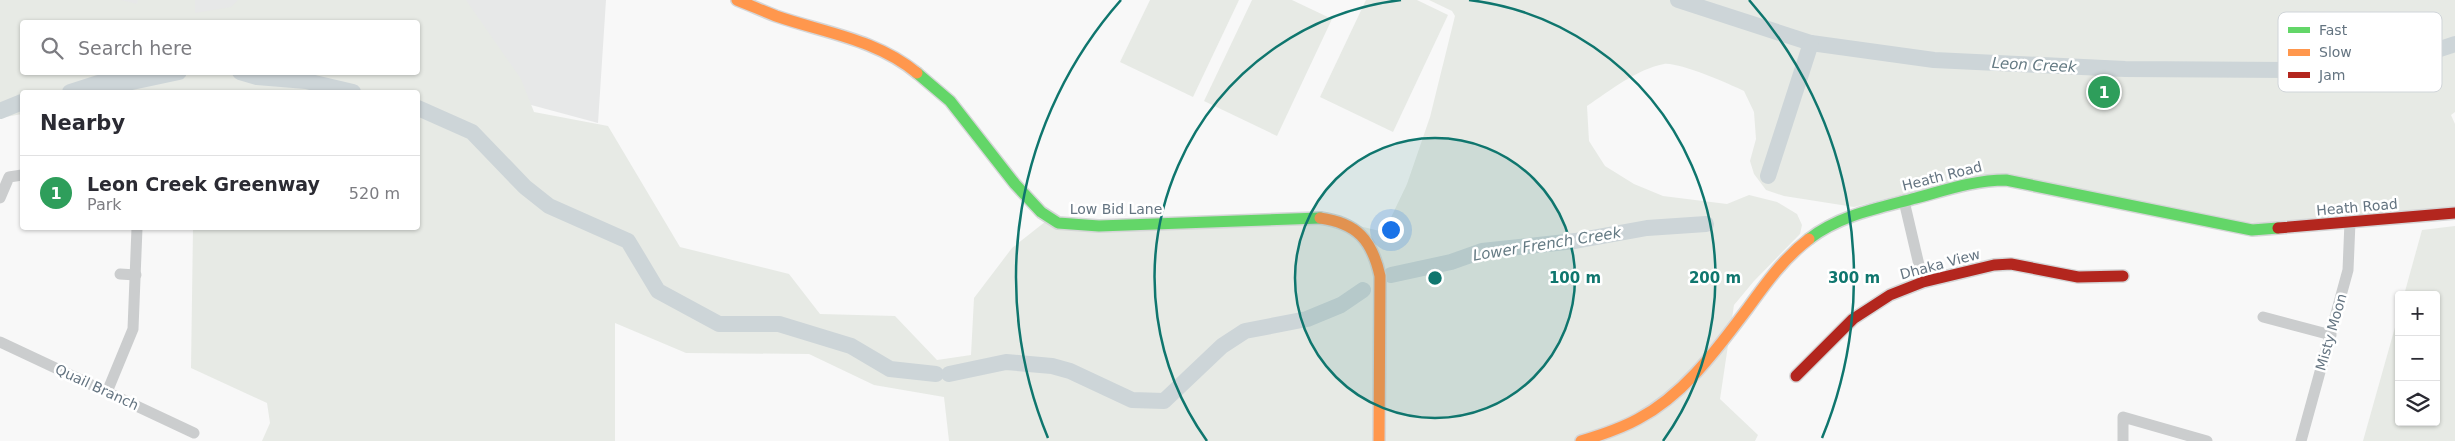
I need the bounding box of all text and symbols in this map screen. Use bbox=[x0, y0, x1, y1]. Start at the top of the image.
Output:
legend bbox=[2278, 12, 2442, 92]
search box bbox=[20, 20, 420, 75]
text: Fast bbox=[2319, 22, 2348, 38]
icon: search bbox=[38, 34, 66, 62]
text: Search here bbox=[78, 37, 192, 59]
text: Slow bbox=[2319, 44, 2352, 60]
water label: Leon Creek bbox=[1991, 54, 2078, 76]
text: Jam bbox=[2318, 67, 2345, 83]
pin: 1 bbox=[2088, 73, 2120, 111]
text: Nearby bbox=[40, 111, 125, 135]
street label: Heath Road bbox=[1900, 158, 1984, 194]
text: Leon Creek Greenway bbox=[87, 173, 320, 195]
text: 1 bbox=[50, 184, 62, 203]
text: 520 m bbox=[349, 184, 400, 203]
text: Park bbox=[87, 195, 122, 214]
street label: Heath Road bbox=[2316, 195, 2398, 219]
street label: Low Bid Lane bbox=[1070, 201, 1162, 217]
your location bbox=[1378, 217, 1404, 243]
water label: Lower French Creek bbox=[1472, 223, 1624, 265]
street label: Dhaka View bbox=[1898, 246, 1982, 282]
centre of rings bbox=[1426, 269, 1444, 287]
text: 100 m bbox=[1549, 269, 1601, 287]
text: 200 m bbox=[1689, 269, 1741, 287]
text: 300 m bbox=[1828, 269, 1880, 287]
map controls bbox=[2395, 291, 2440, 426]
button: + bbox=[2395, 291, 2440, 336]
street label: Misty Moon bbox=[2312, 292, 2350, 372]
button: − bbox=[2395, 336, 2440, 381]
street label: Quail Branch bbox=[53, 361, 141, 413]
button: layers bbox=[2395, 381, 2440, 426]

